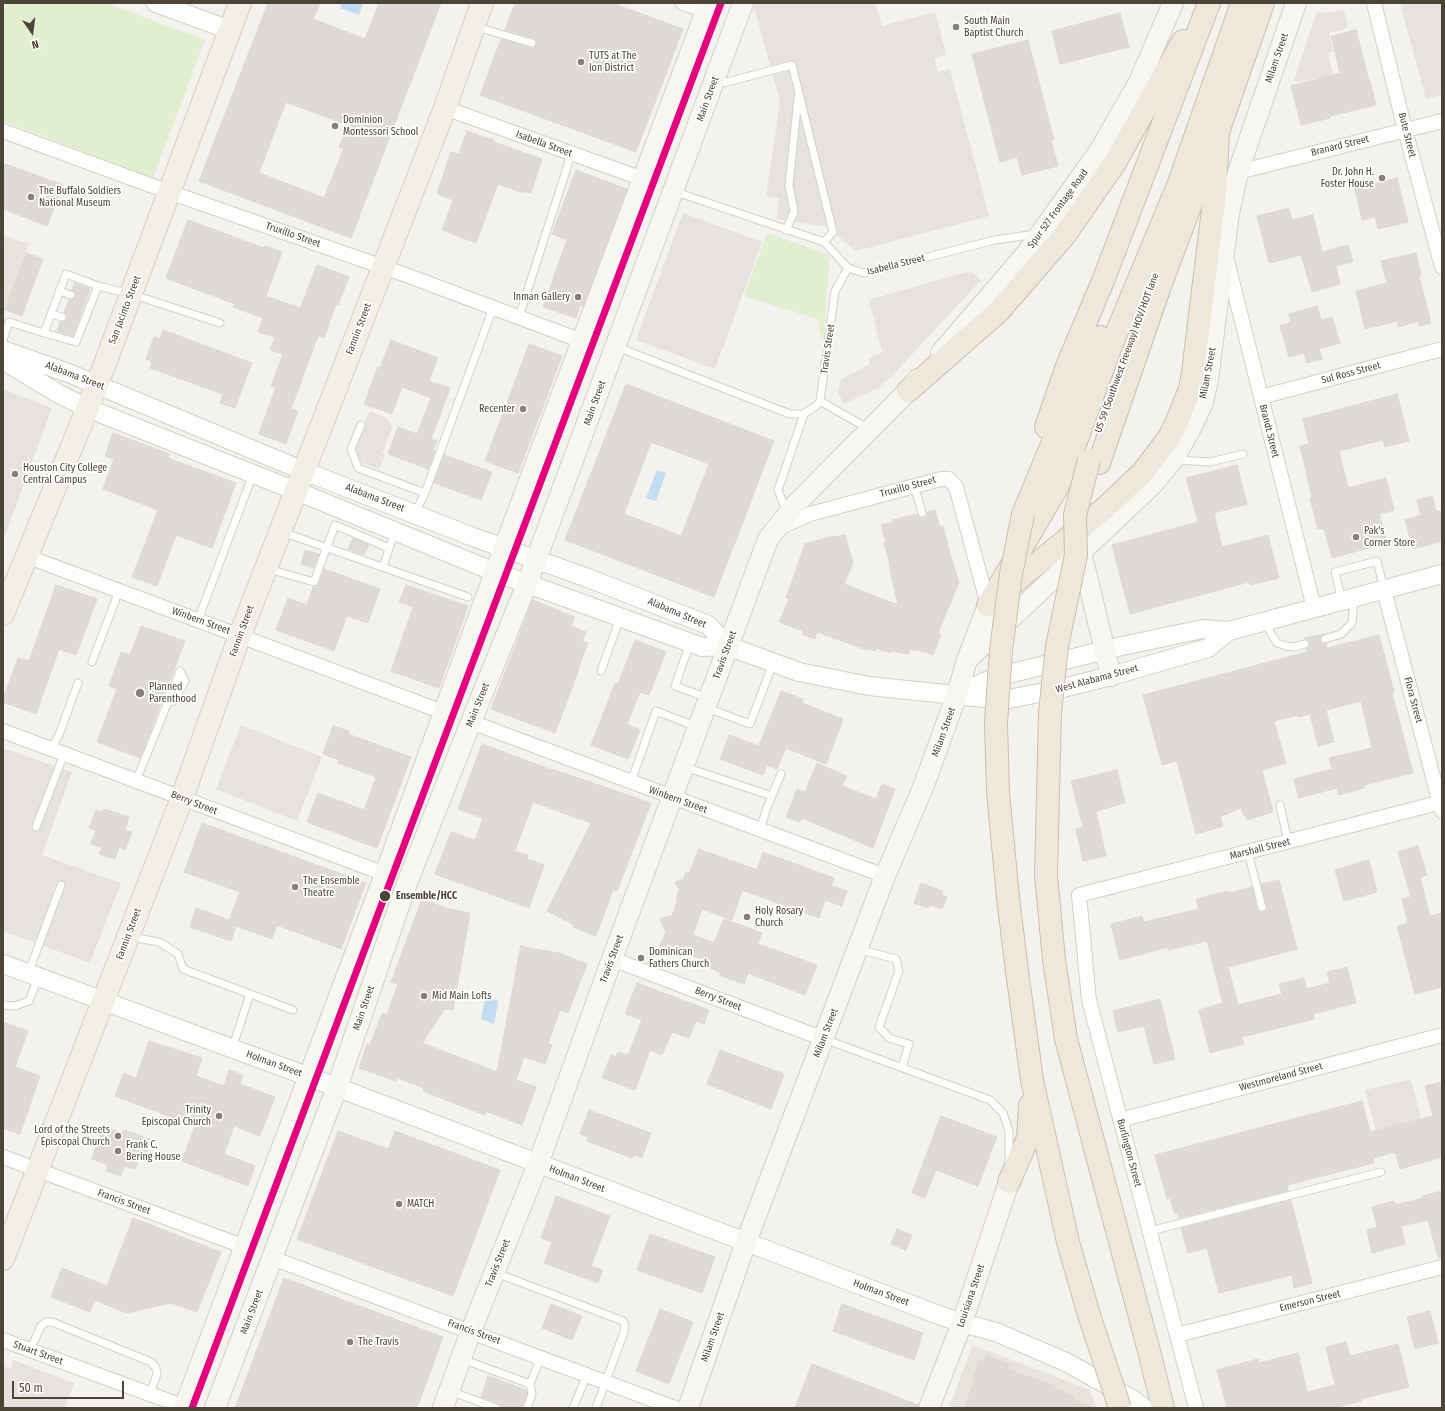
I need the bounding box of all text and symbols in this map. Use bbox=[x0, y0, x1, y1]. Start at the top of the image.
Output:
north arrow bbox=[12, 12, 52, 52]
place label: South Main Baptist Church bbox=[964, 15, 1024, 38]
marker: South Main Baptist Church bbox=[951, 22, 961, 32]
street label: Milam Street bbox=[1263, 32, 1291, 84]
text: N bbox=[30, 37, 40, 51]
place label: TUTS at The Ion District bbox=[589, 50, 637, 74]
marker: TUTS at The Ion District bbox=[576, 57, 586, 67]
street label: Main Street bbox=[694, 75, 722, 123]
street label: Bute Street bbox=[1396, 111, 1418, 159]
place label: Dominion Montessori School bbox=[343, 114, 418, 138]
marker: Dominion Montessori School bbox=[330, 121, 340, 131]
street label: Isabella Street bbox=[514, 128, 574, 160]
street label: Branard Street bbox=[1310, 133, 1370, 159]
place label: Dr. John H. Foster House bbox=[1321, 166, 1374, 190]
street label: Spur 527 Frontage Road bbox=[1025, 167, 1091, 251]
marker: Dr. John H. Foster House bbox=[1377, 173, 1387, 183]
place label: The Buffalo Soldiers National Museum bbox=[39, 185, 121, 208]
marker: The Buffalo Soldiers National Museum bbox=[26, 192, 36, 202]
street label: Truxillo Street bbox=[264, 220, 322, 250]
street label: Isabella Street bbox=[866, 252, 926, 278]
street label: US 59 (Southwest Freeway) HOV/HOT lane bbox=[1092, 271, 1162, 435]
street label: San Jacinto Street bbox=[106, 274, 144, 346]
place label: Inman Gallery bbox=[513, 291, 570, 303]
marker: Inman Gallery bbox=[573, 292, 583, 302]
street label: Fannin Street bbox=[344, 302, 374, 356]
street label: Travis Street bbox=[819, 323, 837, 375]
street label: Milam Street bbox=[1197, 346, 1219, 400]
street label: Alabama Street bbox=[44, 359, 106, 393]
street label: Sul Ross Street bbox=[1320, 359, 1382, 387]
street label: Main Street bbox=[581, 379, 609, 427]
place label: Recenter bbox=[479, 403, 515, 415]
street label: Brandt Street bbox=[1257, 403, 1281, 459]
marker: Recenter bbox=[518, 404, 528, 414]
place label: Houston City College Central Campus bbox=[23, 462, 107, 486]
marker: Houston City College Central Campus bbox=[10, 469, 20, 479]
street label: Truxillo Street bbox=[879, 474, 937, 500]
street label: Alabama Street bbox=[344, 481, 406, 515]
place label: Pak's Corner Store bbox=[1364, 525, 1415, 548]
marker: Pak's Corner Store bbox=[1351, 532, 1361, 542]
street label: Alabama Street bbox=[646, 595, 708, 631]
street label: Fannin Street bbox=[227, 604, 257, 658]
street label: Winbern Street bbox=[170, 605, 232, 637]
street label: Travis Street bbox=[711, 629, 739, 681]
street label: West Alabama Street bbox=[1055, 662, 1139, 696]
street label: Flora Street bbox=[1401, 676, 1425, 724]
place label: Planned Parenthood bbox=[149, 681, 196, 704]
street label: Main Street bbox=[464, 681, 492, 729]
marker: Planned Parenthood bbox=[134, 687, 146, 699]
street label: Milam Street bbox=[930, 706, 958, 758]
street label: Winbern Street bbox=[647, 784, 709, 816]
street label: Berry Street bbox=[169, 789, 219, 817]
street label: Marshall Street bbox=[1229, 836, 1291, 862]
place label: The Ensemble Theatre bbox=[303, 875, 360, 898]
marker: The Ensemble Theatre bbox=[290, 882, 300, 892]
marker: Ensemble/HCC bbox=[378, 889, 392, 903]
place label: Ensemble/HCC bbox=[396, 890, 457, 902]
place label: Holy Rosary Church bbox=[755, 905, 803, 928]
street label: Fannin Street bbox=[114, 907, 144, 961]
marker: Holy Rosary Church bbox=[742, 912, 752, 922]
street label: Travis Street bbox=[598, 933, 626, 985]
place label: Dominican Fathers Church bbox=[649, 946, 709, 970]
marker: Dominican Fathers Church bbox=[636, 953, 646, 963]
street label: Main Street bbox=[351, 984, 377, 1032]
street label: Berry Street bbox=[693, 985, 743, 1013]
place label: Mid Main Lofts bbox=[432, 990, 492, 1002]
marker: Mid Main Lofts bbox=[419, 991, 429, 1001]
street label: Milam Street bbox=[811, 1007, 841, 1059]
street label: Holman Street bbox=[244, 1048, 304, 1080]
street label: Westmoreland Street bbox=[1238, 1060, 1324, 1094]
place label: Trinity Episcopal Church bbox=[142, 1104, 211, 1128]
marker: Trinity Episcopal Church bbox=[214, 1111, 224, 1121]
street label: Burlington Street bbox=[1114, 1118, 1144, 1188]
place label: Lord of the Streets Episcopal Church bbox=[34, 1124, 110, 1148]
marker: Lord of the Streets Episcopal Church bbox=[113, 1131, 123, 1141]
place label: Frank C. Bering House bbox=[126, 1139, 180, 1162]
marker: Frank C. Bering House bbox=[113, 1146, 123, 1156]
street label: Holman Street bbox=[547, 1163, 607, 1195]
street label: Francis Street bbox=[96, 1187, 152, 1217]
place label: MATCH bbox=[407, 1198, 434, 1210]
marker: MATCH bbox=[394, 1199, 404, 1209]
street label: Travis Street bbox=[483, 1237, 513, 1289]
street label: Louisiana Street bbox=[955, 1263, 987, 1329]
street label: Holman Street bbox=[851, 1277, 911, 1309]
street label: Main Street bbox=[238, 1288, 266, 1336]
street label: Emerson Street bbox=[1278, 1288, 1342, 1314]
street label: Milam Street bbox=[699, 1311, 727, 1363]
street label: Francis Street bbox=[446, 1317, 502, 1347]
place label: The Travis bbox=[358, 1336, 399, 1348]
marker: The Travis bbox=[345, 1337, 355, 1347]
street label: Stuart Street bbox=[11, 1338, 65, 1368]
scale bar bbox=[14, 1373, 126, 1399]
text: 50 m bbox=[19, 1381, 43, 1395]

